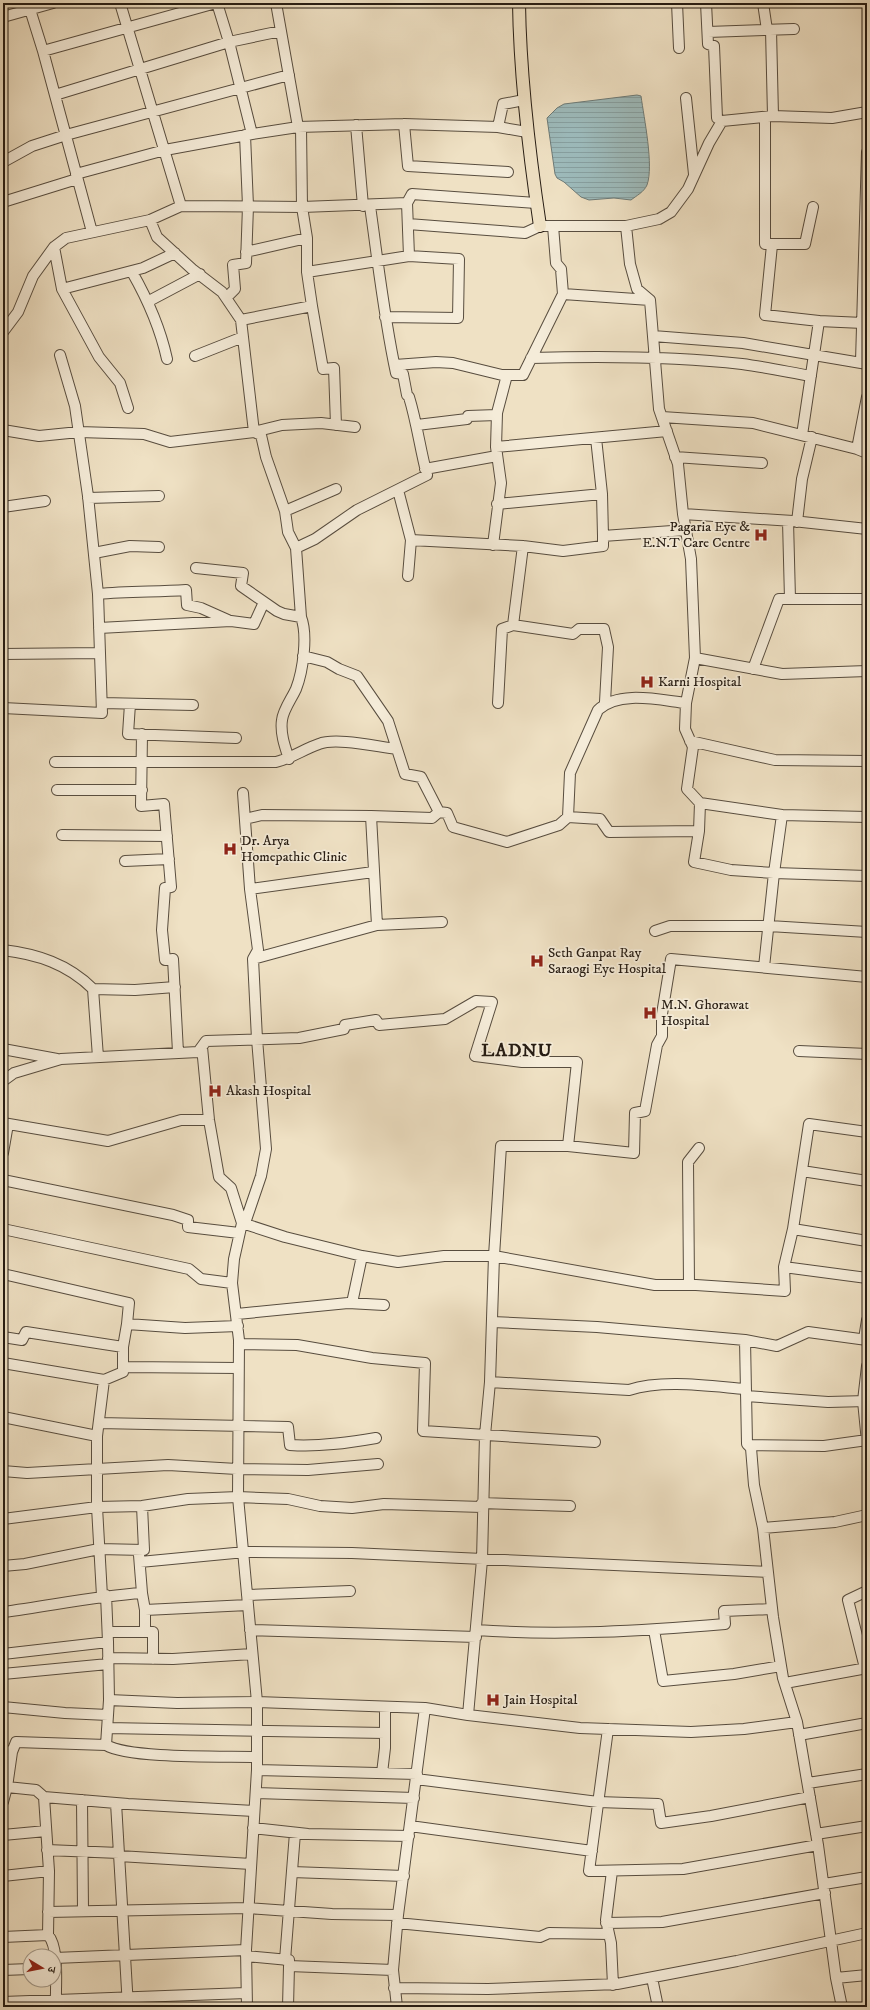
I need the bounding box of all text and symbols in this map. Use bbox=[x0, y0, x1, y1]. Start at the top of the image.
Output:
place label: Pagaria Eye & E.N.T Care Centre bbox=[642, 518, 750, 552]
hospital icon: Pagaria Eye & E.N.T Care Centre bbox=[753, 527, 769, 543]
place label: Karni Hospital bbox=[658, 673, 742, 691]
hospital icon: Karni Hospital bbox=[639, 674, 655, 690]
place label: Dr. Arya Homepathic Clinic bbox=[241, 832, 347, 866]
hospital icon: Dr. Arya Homepathic Clinic bbox=[222, 841, 238, 857]
place label: Seth Ganpat Ray Saraogi Eye Hospital bbox=[548, 944, 667, 978]
hospital icon: Seth Ganpat Ray Saraogi Eye Hospital bbox=[529, 953, 545, 969]
place label: M.N. Ghorawat Hospital bbox=[661, 996, 749, 1030]
hospital icon: M.N. Ghorawat Hospital bbox=[642, 1005, 658, 1021]
district label: LADNU bbox=[481, 1040, 553, 1062]
place label: Akash Hospital bbox=[226, 1082, 312, 1100]
hospital icon: Akash Hospital bbox=[207, 1083, 223, 1099]
place label: Jain Hospital bbox=[502, 1691, 578, 1709]
hospital icon: Jain Hospital bbox=[485, 1692, 501, 1708]
north arrow bbox=[22, 1948, 62, 1988]
text: उ bbox=[43, 1965, 58, 1975]

